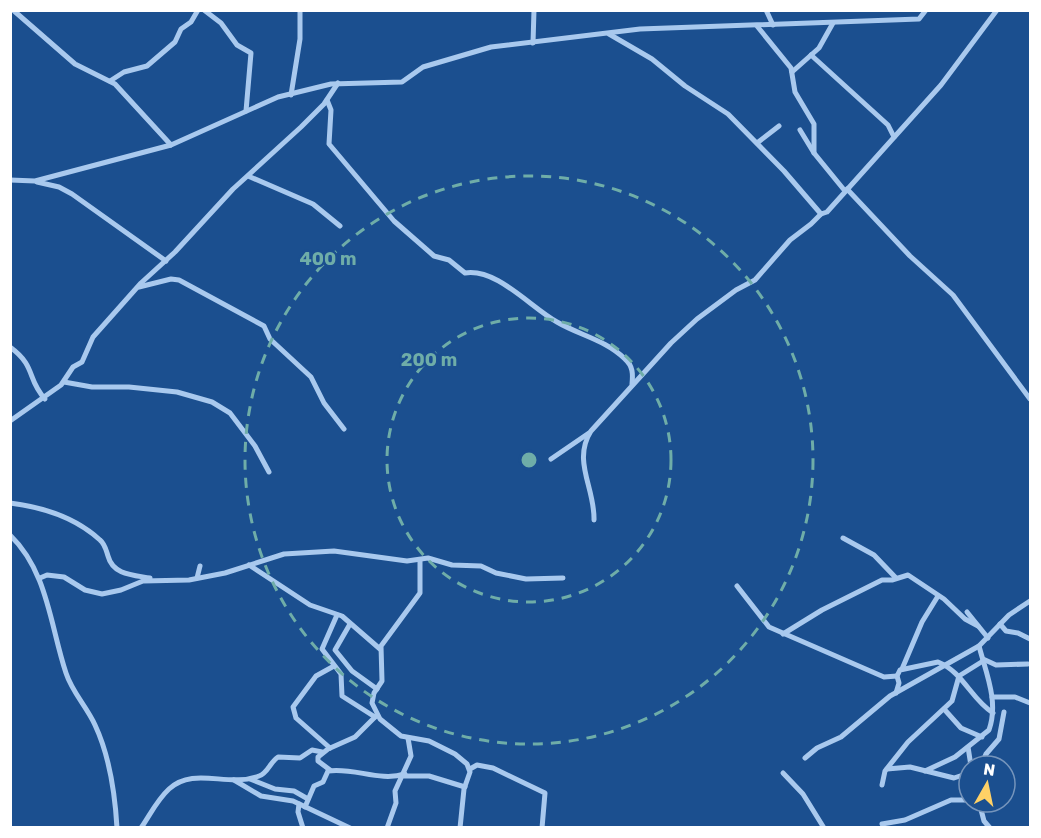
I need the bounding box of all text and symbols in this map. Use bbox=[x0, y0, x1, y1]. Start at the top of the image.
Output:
text: 400 m bbox=[299, 248, 357, 270]
text: 200 m bbox=[401, 349, 457, 371]
centre of rings bbox=[519, 450, 539, 470]
north arrow bbox=[957, 754, 1017, 814]
text: N bbox=[982, 759, 996, 780]

